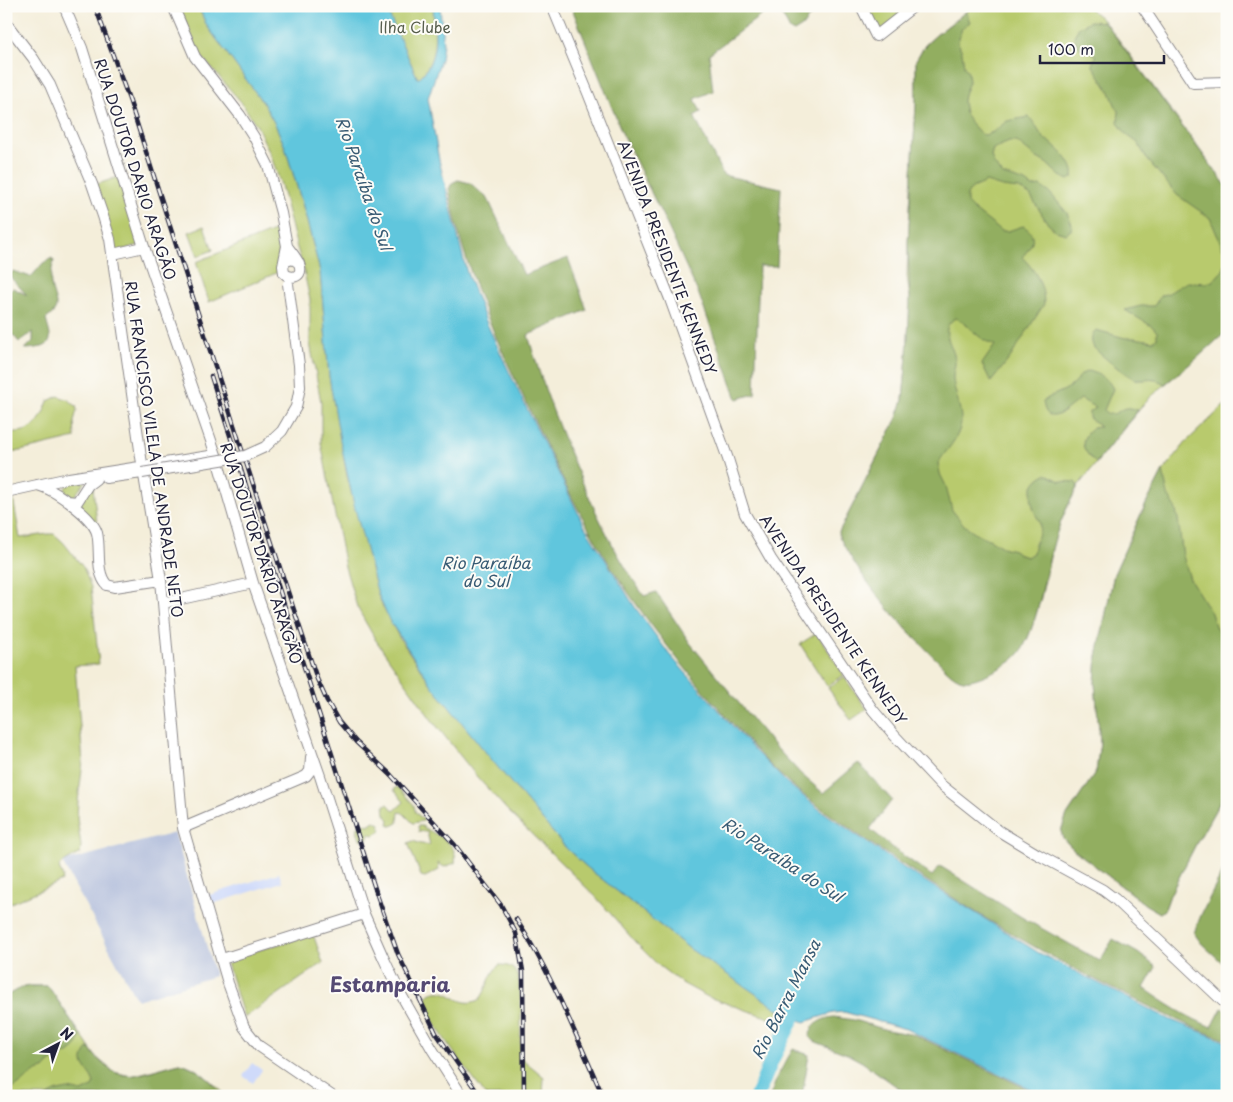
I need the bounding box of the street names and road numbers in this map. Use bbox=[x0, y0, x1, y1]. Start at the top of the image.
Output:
street label: RUA DOUTOR DARIO ARAGÃO bbox=[89, 55, 183, 283]
street label: AVENIDA PRESIDENTE KENNEDY bbox=[613, 137, 724, 378]
street label: RUA FRANCISCO VILELA DE ANDRADE NETO bbox=[120, 279, 190, 619]
street label: RUA DOUTOR DARIO ARAGÃO bbox=[215, 439, 309, 667]
street label: AVENIDA PRESIDENTE KENNEDY bbox=[755, 509, 913, 729]

